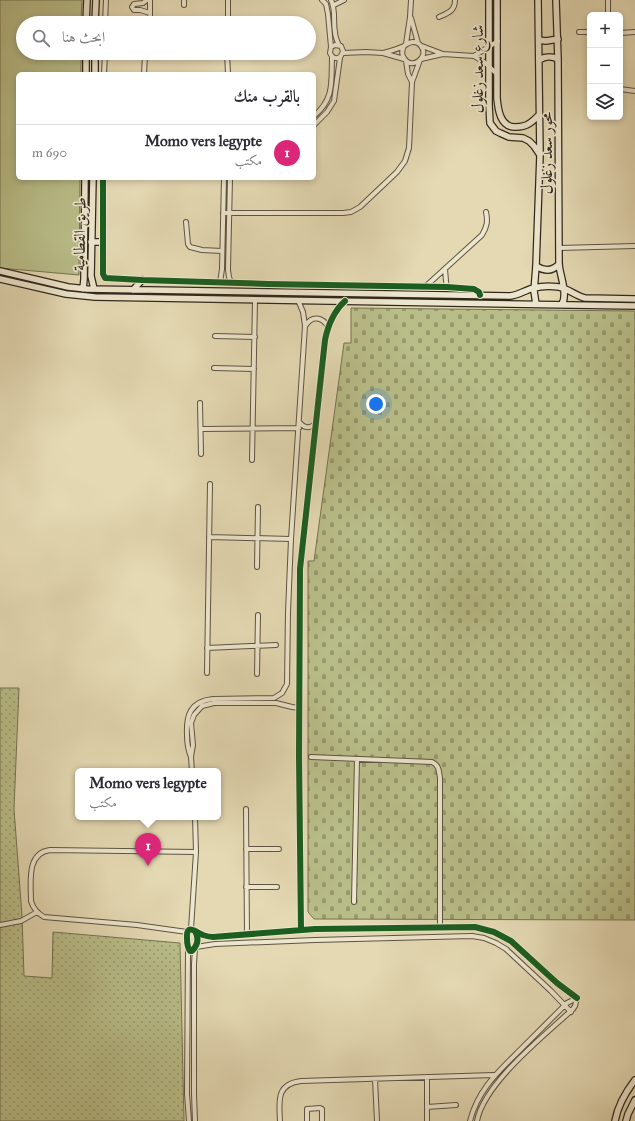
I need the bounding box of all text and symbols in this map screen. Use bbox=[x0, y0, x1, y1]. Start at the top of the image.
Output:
map controls bbox=[587, 12, 623, 120]
button: + bbox=[587, 12, 623, 48]
search box bbox=[16, 16, 316, 60]
street label: شارع سعد زغلول bbox=[468, 25, 491, 113]
icon: search bbox=[30, 27, 52, 49]
text: ابحث هنا bbox=[62, 28, 105, 46]
button: − bbox=[587, 48, 623, 84]
button: layers bbox=[587, 84, 623, 120]
text: بالقرب منك bbox=[234, 86, 300, 107]
street label: محور سعد زغلول bbox=[537, 111, 557, 194]
text: Momo vers legypte bbox=[145, 132, 262, 150]
text: 690 m bbox=[32, 145, 67, 161]
text: 1 bbox=[284, 145, 290, 161]
text: مكتب bbox=[235, 153, 262, 169]
street label: طريق القطامية bbox=[69, 197, 91, 271]
your location bbox=[366, 394, 386, 414]
popup bbox=[75, 768, 221, 820]
text: Momo vers legypte bbox=[89, 774, 207, 792]
text: مكتب bbox=[89, 795, 117, 811]
pin: 1 bbox=[135, 833, 161, 866]

